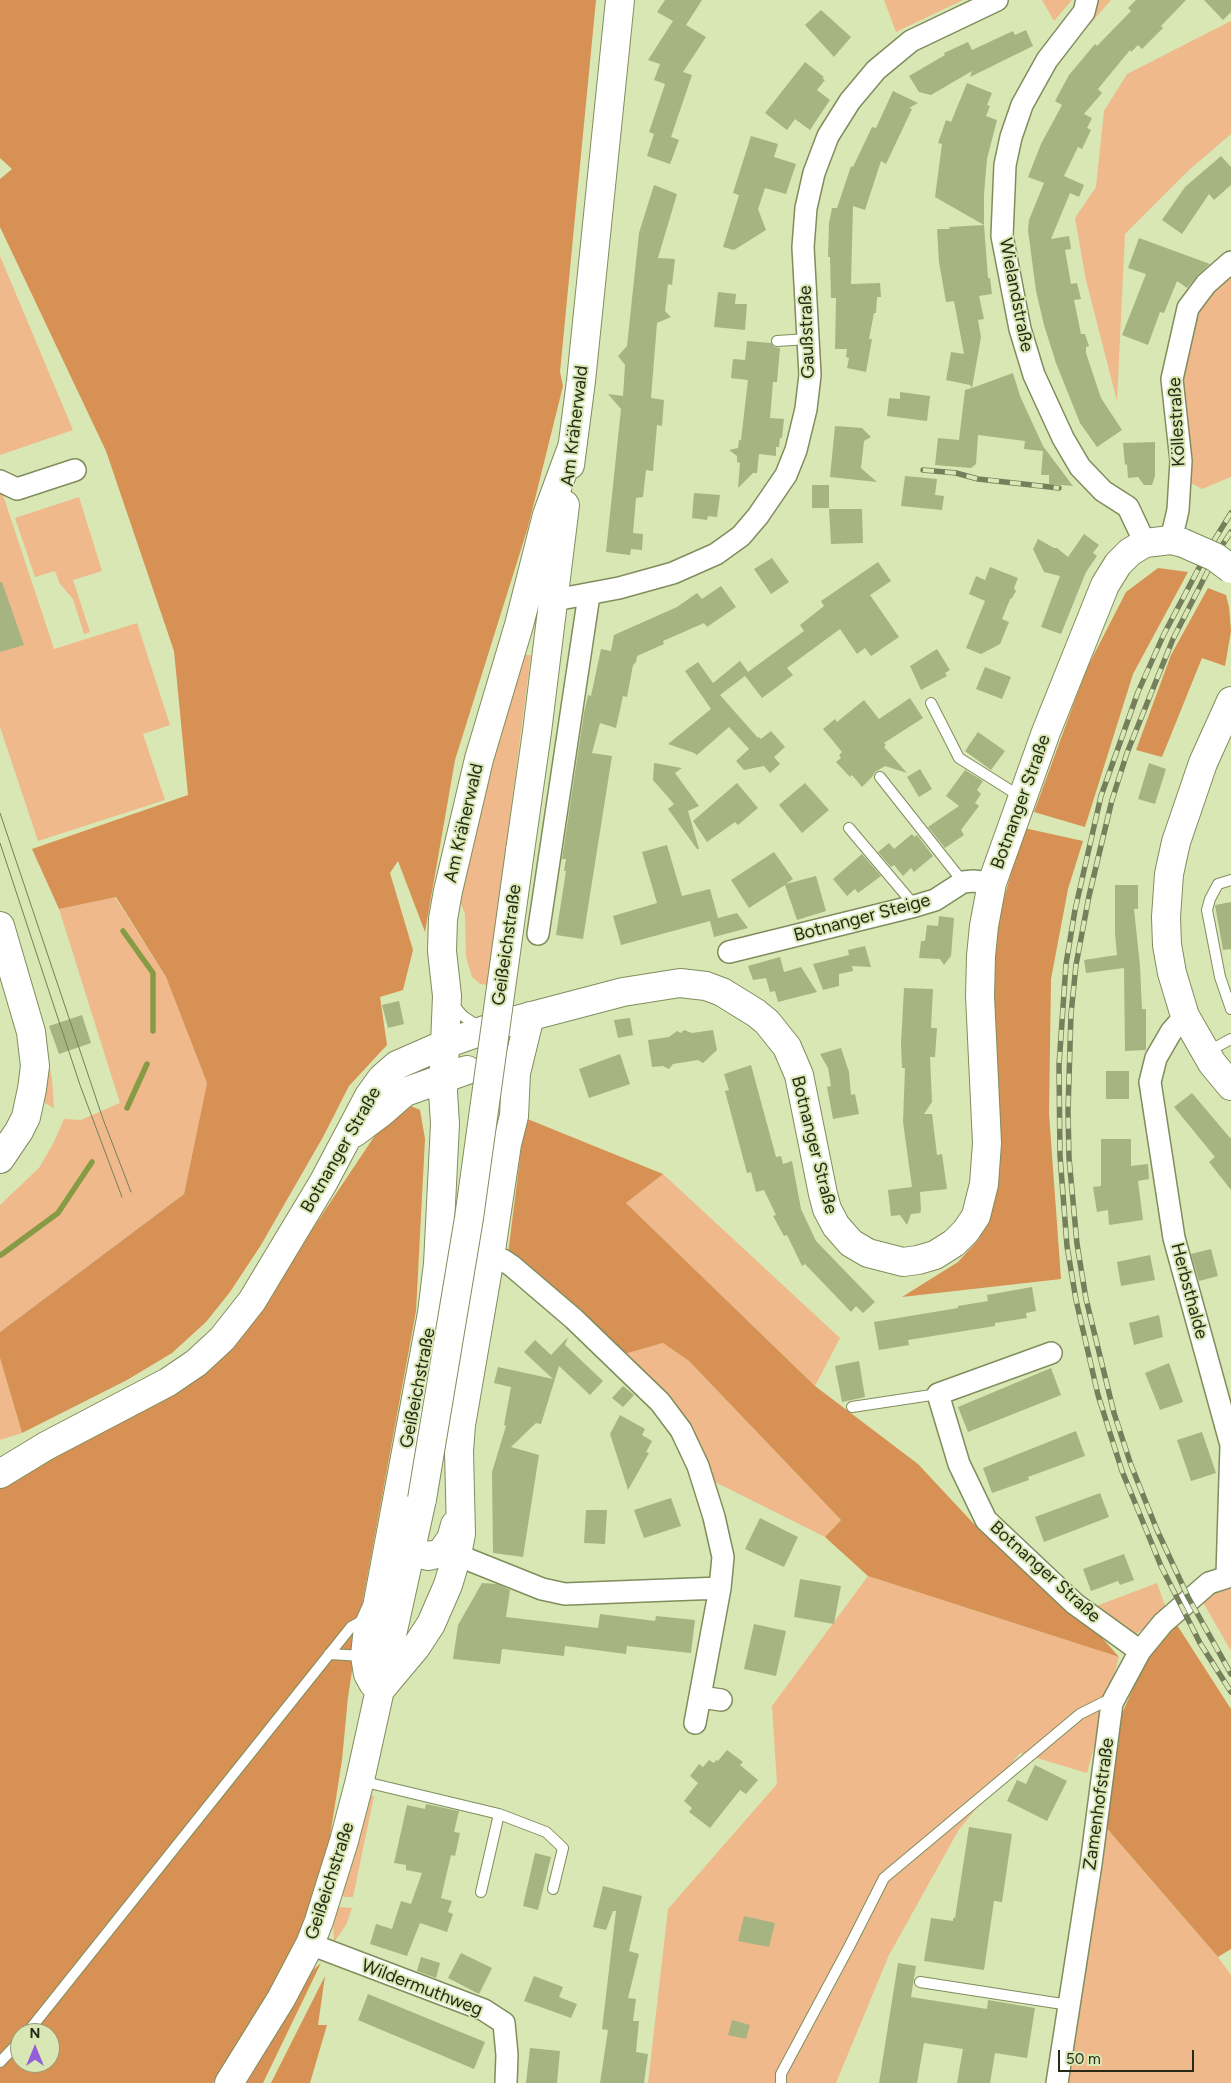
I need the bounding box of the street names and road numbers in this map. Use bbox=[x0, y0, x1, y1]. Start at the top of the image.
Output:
street label: Wielandstraße bbox=[994, 236, 1038, 354]
street label: Gaußstraße bbox=[795, 285, 819, 379]
street label: Am Kräherwald bbox=[557, 364, 593, 488]
street label: Köllestraße bbox=[1164, 377, 1190, 467]
street label: Botnanger Straße bbox=[987, 732, 1055, 872]
street label: Am Kräherwald bbox=[440, 761, 488, 885]
street label: Geißeichstraße bbox=[488, 883, 526, 1007]
street label: Botnanger Steige bbox=[791, 889, 933, 947]
street label: Botnanger Straße bbox=[786, 1074, 842, 1216]
street label: Botnanger Straße bbox=[296, 1083, 386, 1217]
street label: Herbsthalde bbox=[1166, 1241, 1212, 1341]
street label: Geißeichstraße bbox=[396, 1326, 440, 1450]
street label: Botnanger Straße bbox=[985, 1517, 1105, 1627]
street label: Zamenhofstraße bbox=[1079, 1736, 1119, 1872]
street label: Geißeichstraße bbox=[301, 1820, 359, 1942]
street label: Wildermuthweg bbox=[358, 1955, 486, 2021]

